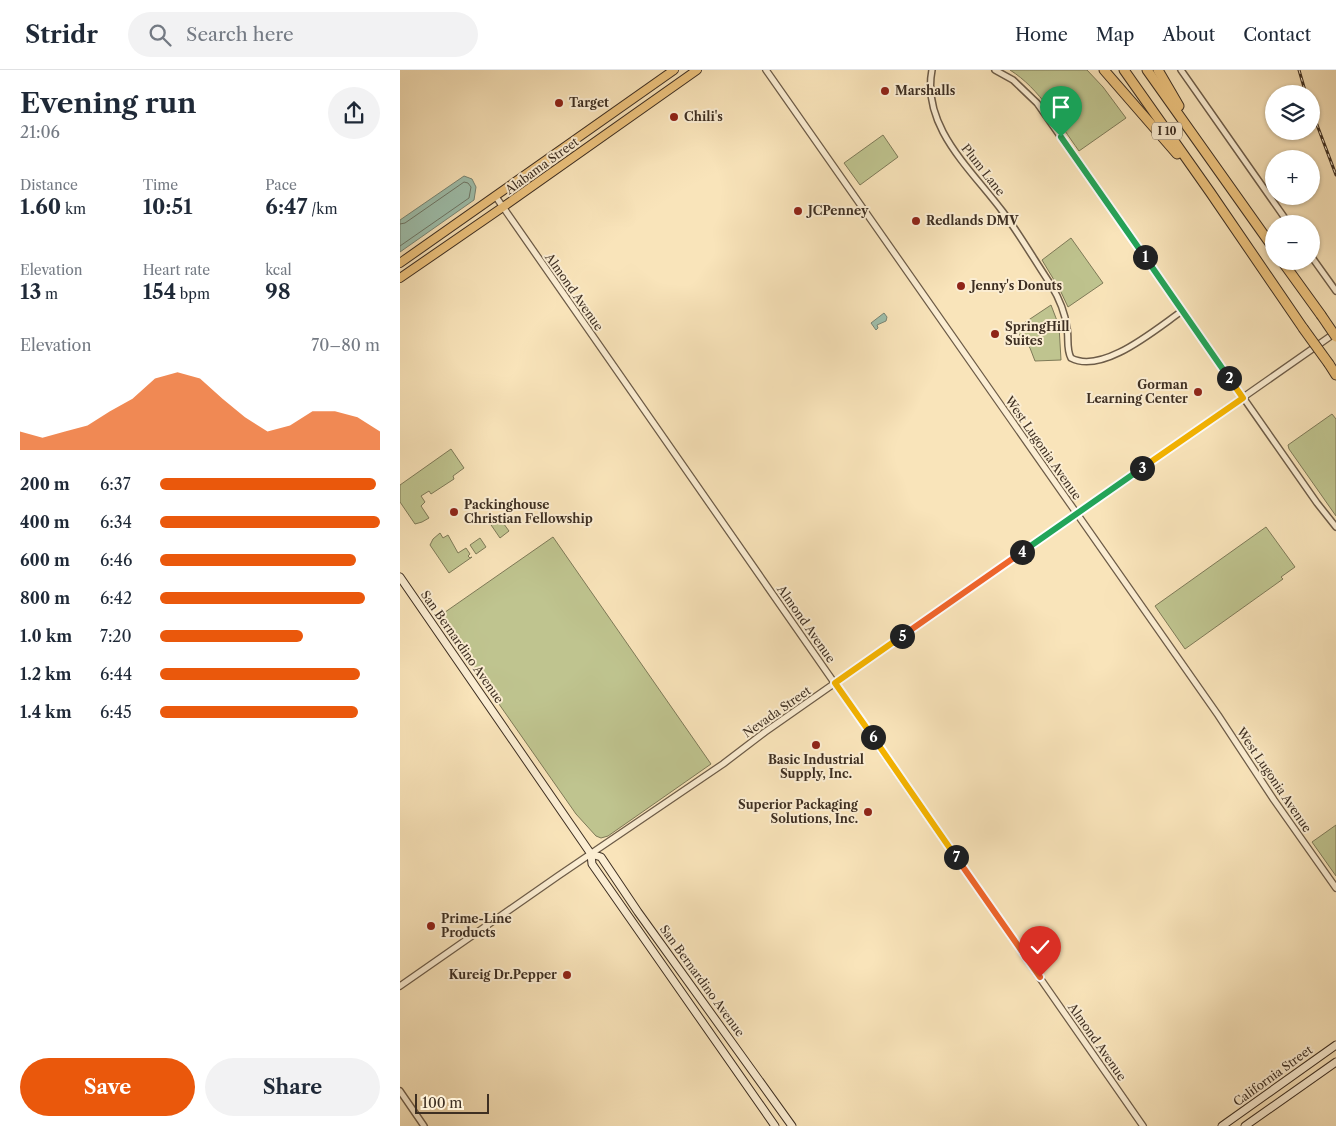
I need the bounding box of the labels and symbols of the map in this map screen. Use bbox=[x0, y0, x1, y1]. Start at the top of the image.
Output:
place label: Marshalls bbox=[895, 83, 956, 98]
marker: Marshalls bbox=[879, 85, 891, 97]
pin bbox=[1040, 86, 1082, 137]
place label: Target bbox=[569, 95, 609, 110]
marker: Target bbox=[553, 97, 565, 109]
place label: Chili's bbox=[684, 109, 723, 124]
marker: Chili's bbox=[668, 111, 680, 123]
road number: I 10 bbox=[1152, 122, 1182, 140]
street label: Alabama Street bbox=[501, 134, 582, 198]
street label: Plum Lane bbox=[958, 141, 1008, 199]
place label: JCPenney bbox=[806, 203, 869, 218]
marker: JCPenney bbox=[792, 205, 804, 217]
place label: Redlands DMV bbox=[926, 213, 1019, 228]
marker: Redlands DMV bbox=[910, 215, 922, 227]
pin: 1 bbox=[1132, 244, 1158, 270]
street label: Almond Avenue bbox=[542, 249, 607, 334]
place label: Jenny's Donuts bbox=[969, 278, 1062, 293]
marker: Jenny's Donuts bbox=[955, 280, 967, 292]
place label: SpringHill Suites bbox=[1005, 319, 1070, 348]
marker: SpringHill Suites bbox=[989, 328, 1001, 340]
pin: 2 bbox=[1216, 366, 1242, 390]
place label: Gorman Learning Center bbox=[1086, 377, 1189, 406]
marker: Gorman Learning Center bbox=[1192, 386, 1204, 398]
street label: West Lugonia Avenue bbox=[1001, 392, 1085, 503]
pin: 3 bbox=[1130, 456, 1154, 480]
place label: Packinghouse Christian Fellowship bbox=[464, 497, 593, 526]
marker: Packinghouse Christian Fellowship bbox=[448, 506, 460, 518]
pin: 4 bbox=[1010, 540, 1034, 564]
street label: Almond Avenue bbox=[774, 581, 839, 666]
street label: San Bernardino Avenue bbox=[418, 587, 507, 706]
pin: 5 bbox=[890, 624, 914, 648]
street label: Nevada Street bbox=[740, 682, 814, 740]
pin: 6 bbox=[860, 724, 886, 750]
street label: West Lugonia Avenue bbox=[1233, 724, 1315, 835]
marker: Basic Industrial Supply, Inc. bbox=[810, 739, 822, 751]
place label: Basic Industrial Supply, Inc. bbox=[768, 752, 864, 781]
place label: Superior Packaging Solutions, Inc. bbox=[738, 797, 859, 826]
marker: Superior Packaging Solutions, Inc. bbox=[862, 806, 874, 818]
pin: 7 bbox=[944, 844, 968, 870]
place label: Prime-Line Products bbox=[441, 911, 512, 940]
marker: Prime-Line Products bbox=[425, 920, 437, 932]
street label: San Bernardino Avenue bbox=[657, 922, 748, 1040]
pin bbox=[1019, 926, 1061, 977]
place label: Kureig Dr.Pepper bbox=[449, 967, 557, 982]
marker: Kureig Dr.Pepper bbox=[561, 969, 573, 981]
street label: Almond Avenue bbox=[1065, 999, 1130, 1084]
street label: California Street bbox=[1230, 1041, 1316, 1109]
scale bar bbox=[415, 1091, 489, 1114]

